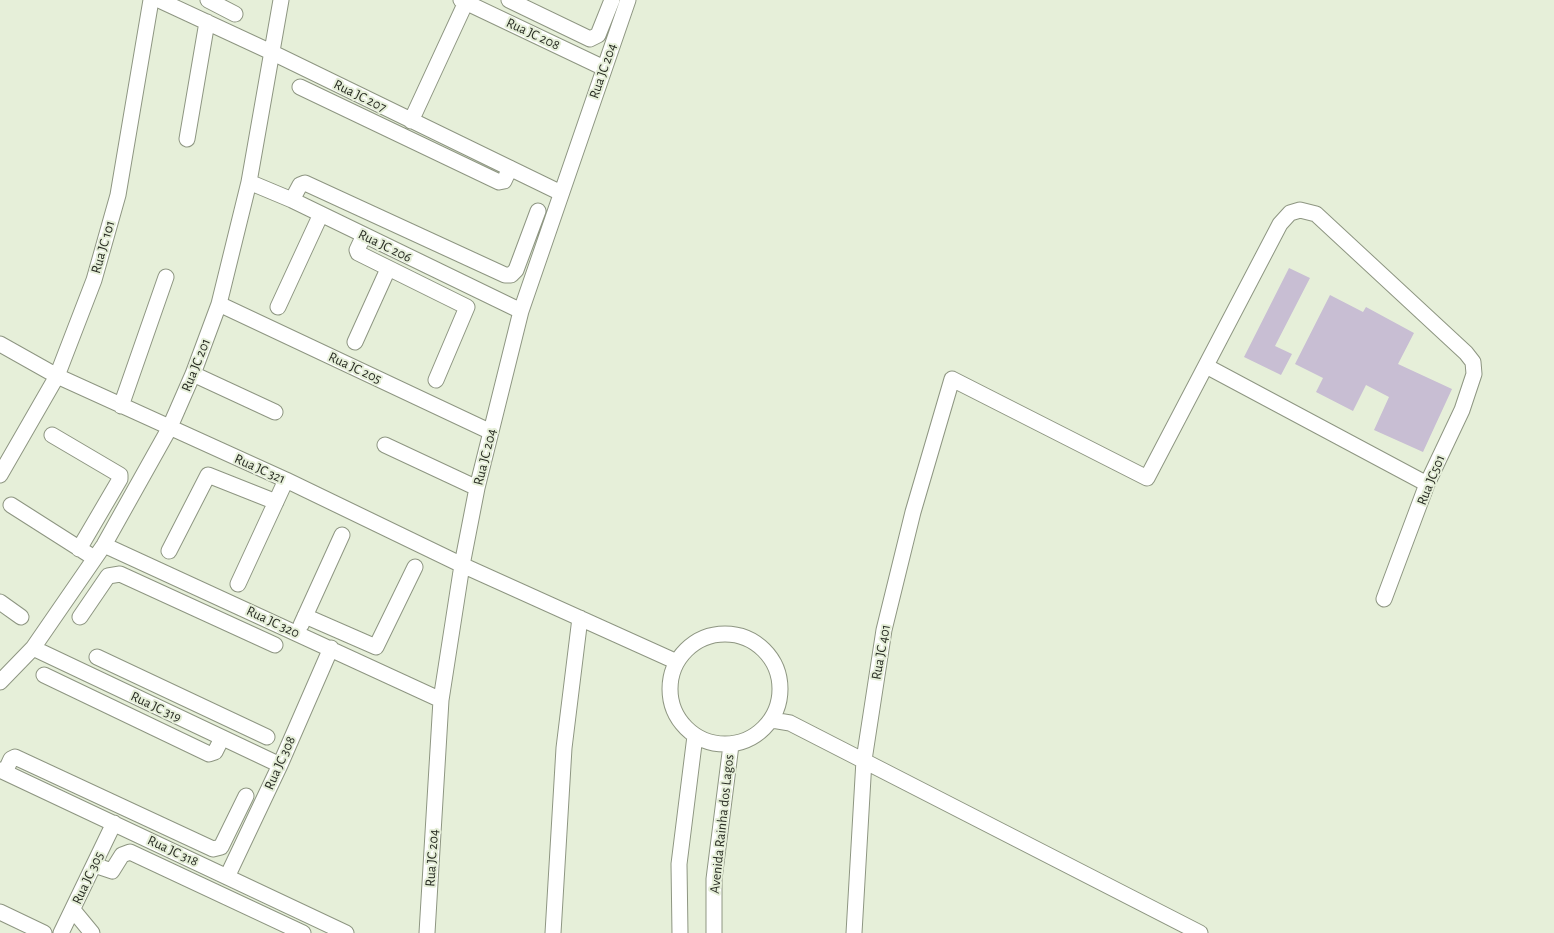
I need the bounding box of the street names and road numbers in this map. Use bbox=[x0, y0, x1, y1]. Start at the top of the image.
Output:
street label: Rua JC 208 bbox=[503, 14, 563, 54]
street label: Rua JC 204 bbox=[586, 41, 620, 101]
street label: Rua JC 207 bbox=[331, 76, 389, 116]
street label: Rua JC 101 bbox=[87, 219, 119, 275]
street label: Rua JC 206 bbox=[356, 226, 414, 266]
street label: Rua JC 201 bbox=[178, 336, 214, 394]
street label: Rua JC 205 bbox=[326, 348, 384, 388]
street label: Rua JC 204 bbox=[470, 427, 500, 487]
street label: Rua JC 321 bbox=[232, 450, 288, 488]
street label: Rua JC501 bbox=[1413, 452, 1449, 508]
street label: Rua JC 320 bbox=[244, 602, 302, 642]
street label: Rua JC 401 bbox=[868, 623, 894, 681]
street label: Rua JC 319 bbox=[128, 688, 184, 726]
street label: Rua JC 308 bbox=[261, 734, 299, 792]
street label: Avenida Rainha dos Lagos bbox=[706, 753, 738, 895]
street label: Rua JC 204 bbox=[422, 829, 442, 887]
street label: Rua JC 318 bbox=[145, 832, 201, 870]
street label: Rua JC 305 bbox=[69, 849, 107, 907]

